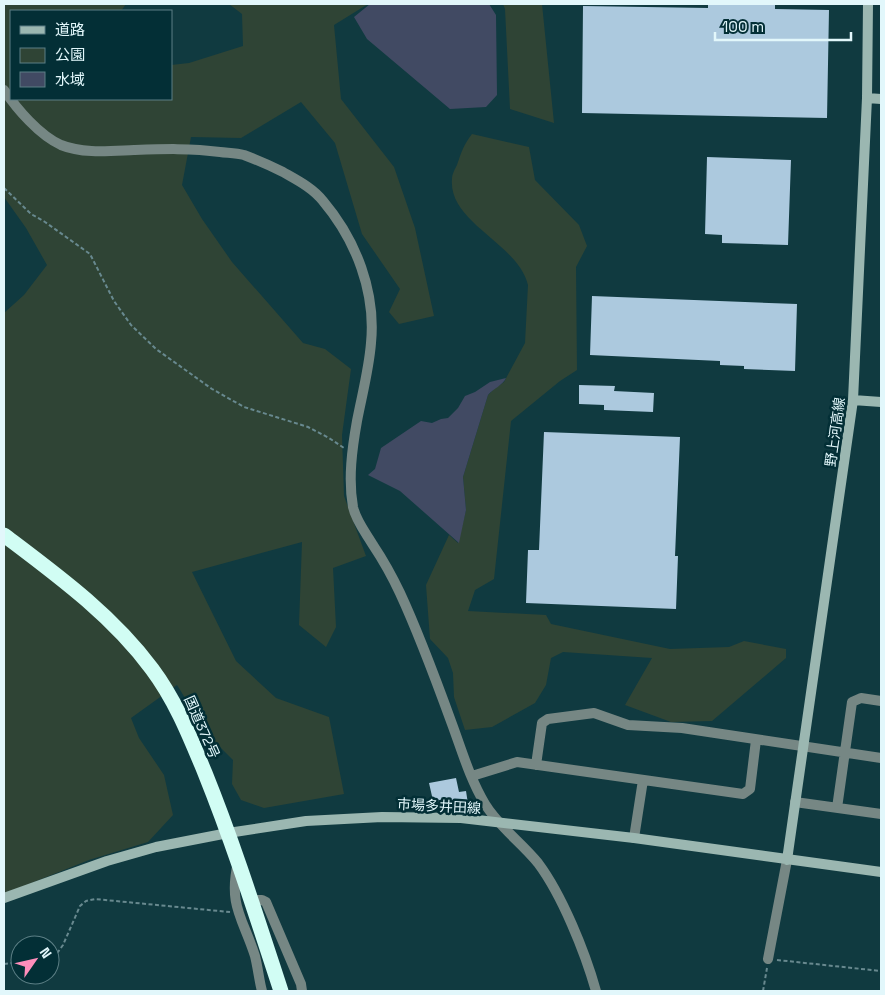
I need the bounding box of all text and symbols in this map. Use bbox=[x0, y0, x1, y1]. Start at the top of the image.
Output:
legend bbox=[10, 10, 172, 100]
scale bar bbox=[715, 10, 851, 42]
text: 100 m bbox=[722, 17, 764, 36]
text: 道路 bbox=[55, 20, 85, 39]
text: 公園 bbox=[55, 45, 85, 64]
text: 水域 bbox=[55, 70, 85, 89]
street label: 野上河高線 bbox=[821, 396, 849, 468]
street label: 国道372号 bbox=[180, 693, 224, 761]
street label: 市場多井田線 bbox=[397, 795, 481, 817]
north arrow bbox=[10, 935, 60, 985]
text: N bbox=[36, 944, 56, 962]

